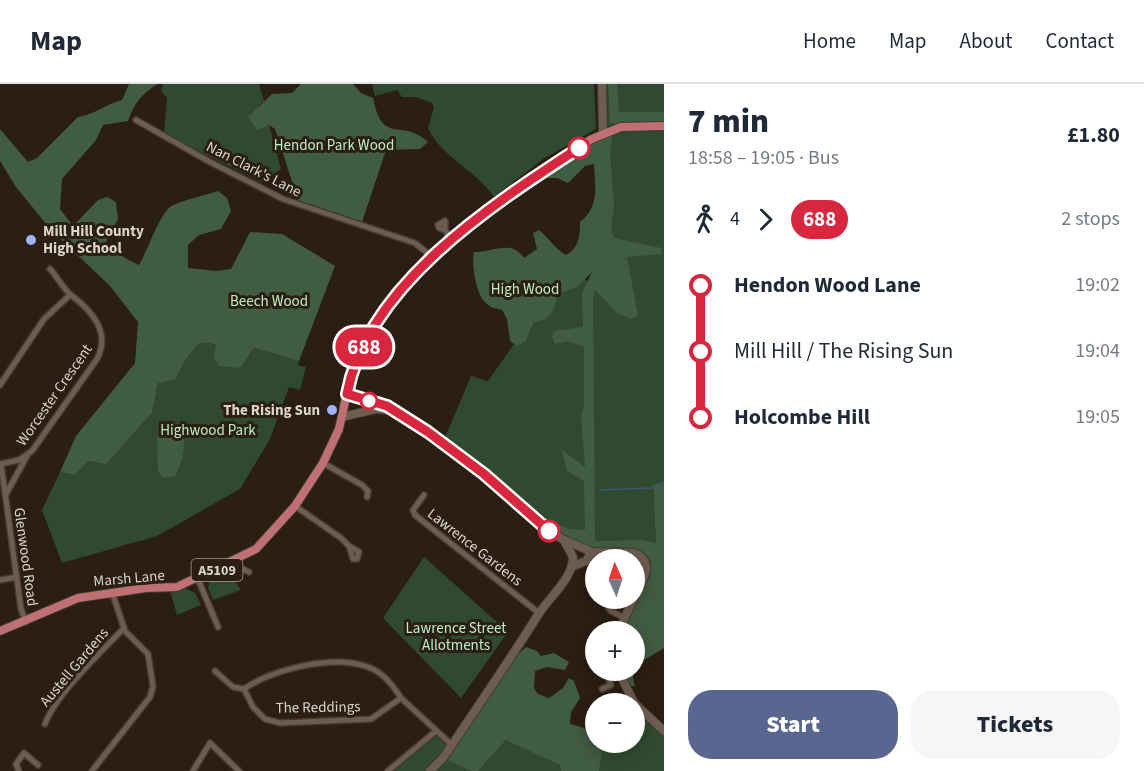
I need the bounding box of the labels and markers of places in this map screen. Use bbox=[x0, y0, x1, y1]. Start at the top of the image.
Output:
unlabelled marker bbox=[568, 137, 590, 159]
place label: Mill Hill County High School bbox=[43, 221, 144, 259]
marker: Mill Hill County High School bbox=[24, 233, 38, 247]
unlabelled marker bbox=[360, 392, 378, 410]
place label: The Rising Sun bbox=[223, 400, 320, 421]
marker: The Rising Sun bbox=[325, 403, 339, 417]
unlabelled marker bbox=[538, 520, 560, 542]

